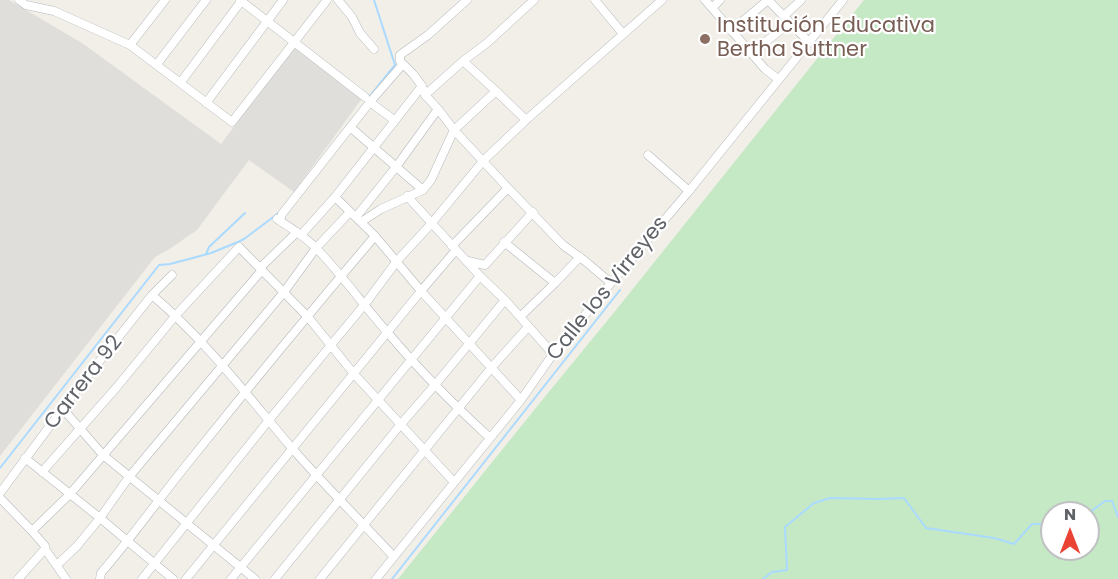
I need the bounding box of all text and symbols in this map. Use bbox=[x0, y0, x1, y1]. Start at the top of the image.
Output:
place label: Institución Educativa Bertha Suttner bbox=[717, 14, 935, 64]
marker: Institución Educativa Bertha Suttner bbox=[698, 32, 712, 46]
street label: Calle los Virreyes bbox=[542, 212, 674, 366]
street label: Carrera 92 bbox=[40, 331, 128, 435]
north arrow bbox=[1040, 501, 1100, 561]
text: N bbox=[1064, 503, 1076, 526]

